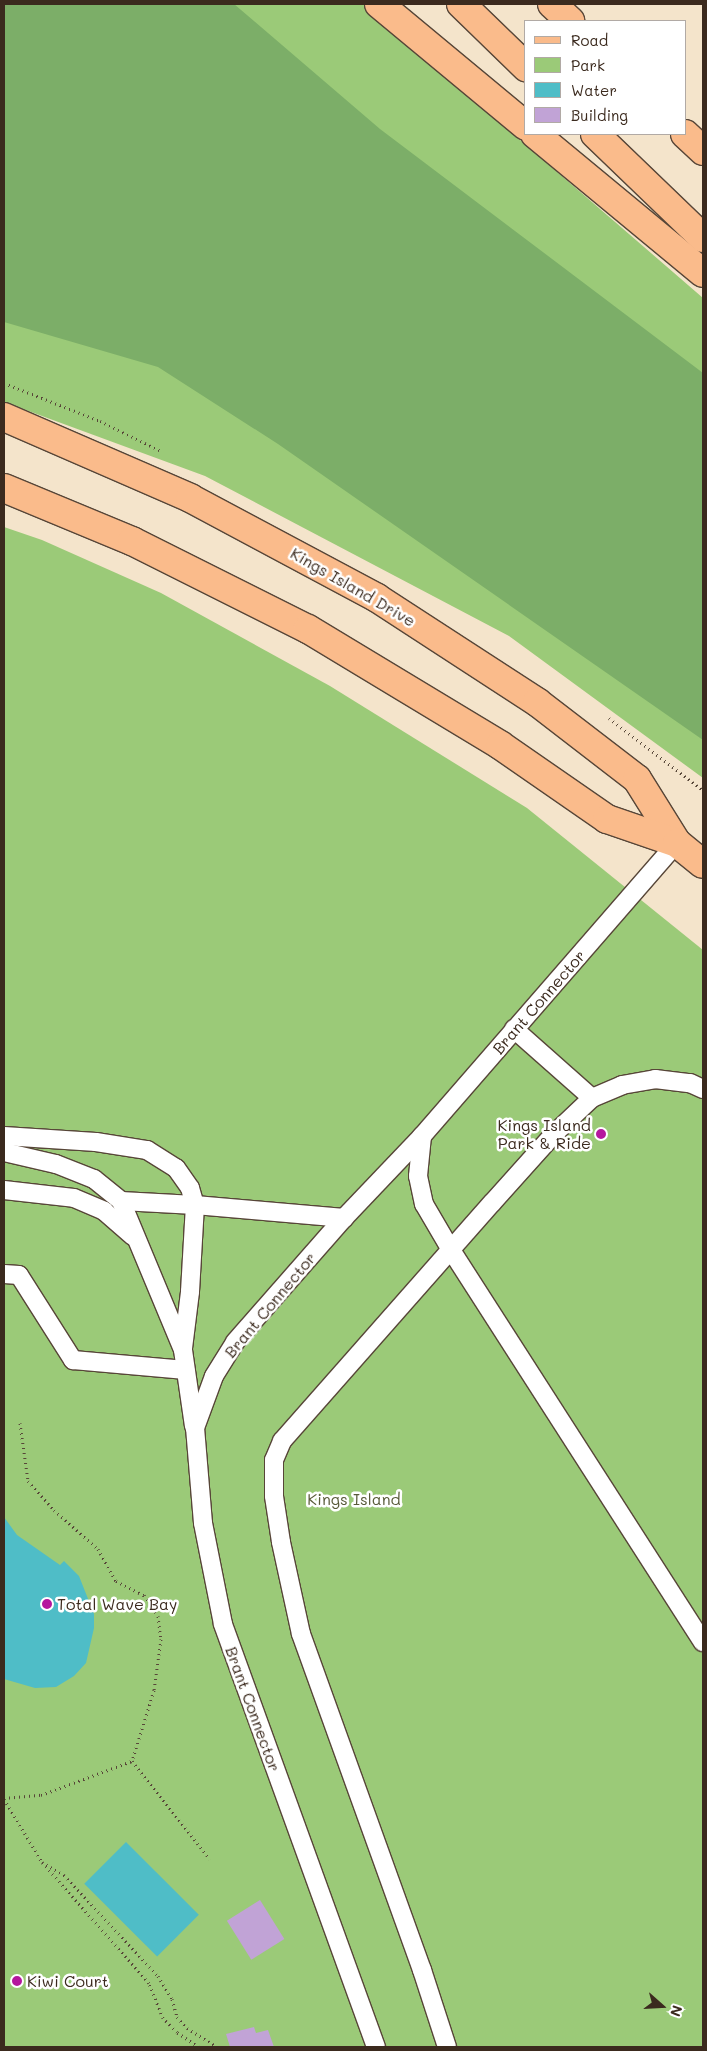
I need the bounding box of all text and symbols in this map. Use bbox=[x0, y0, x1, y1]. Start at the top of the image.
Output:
legend bbox=[524, 20, 687, 135]
text: Road bbox=[571, 30, 608, 50]
text: Park bbox=[571, 55, 605, 75]
text: Water bbox=[571, 80, 617, 100]
text: Building bbox=[571, 105, 628, 125]
street label: Kings Island Drive bbox=[287, 543, 419, 631]
street label: Brant Connector bbox=[489, 946, 589, 1058]
place label: Kings Island Park & Ride bbox=[498, 1115, 591, 1153]
marker: Kings Island Park & Ride bbox=[595, 1128, 607, 1140]
street label: Brant Connector bbox=[220, 1248, 320, 1362]
park label: Kings Island bbox=[307, 1489, 401, 1509]
place label: Total Wave Bay bbox=[57, 1594, 177, 1614]
marker: Total Wave Bay bbox=[41, 1598, 53, 1610]
street label: Brant Connector bbox=[221, 1644, 285, 1774]
place label: Kiwi Court bbox=[27, 1971, 109, 1991]
marker: Kiwi Court bbox=[11, 1975, 23, 1987]
north arrow bbox=[637, 1981, 687, 2031]
text: N bbox=[666, 2003, 687, 2019]

